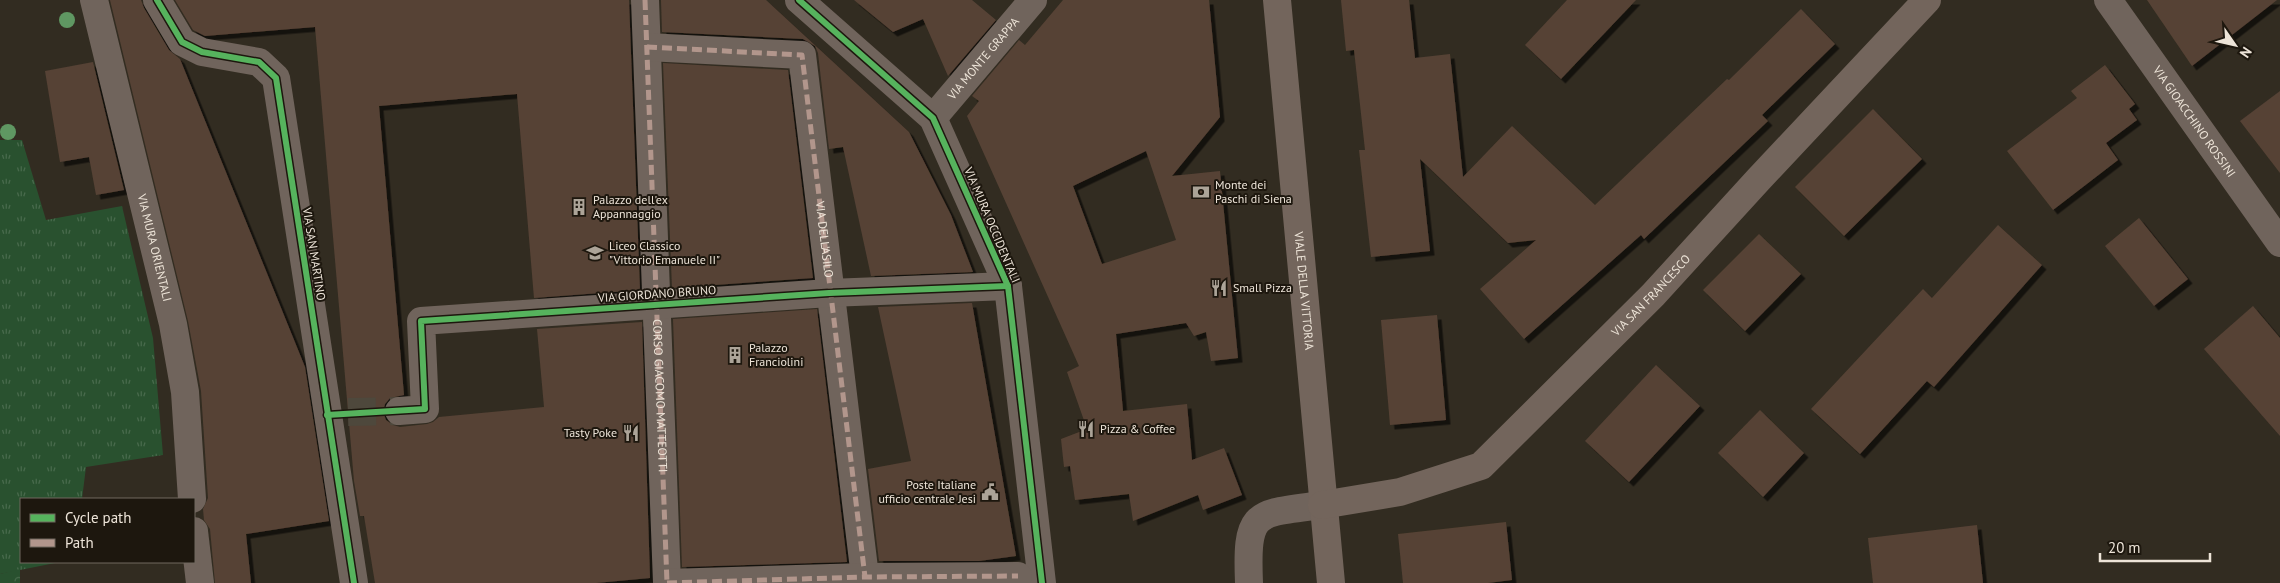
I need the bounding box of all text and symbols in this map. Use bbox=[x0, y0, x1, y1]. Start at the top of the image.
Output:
street label: VIA MONTE GRAPPA bbox=[943, 14, 1022, 103]
north arrow bbox=[2210, 20, 2260, 70]
text: N bbox=[2236, 43, 2256, 61]
street label: VIA GIOACCHINO ROSSINI bbox=[2149, 62, 2239, 180]
street label: VIA MURA OCCIDENTALI bbox=[961, 164, 1024, 285]
place label: Monte dei Paschi di Siena bbox=[1215, 177, 1292, 206]
bank icon: Monte dei Paschi di Siena bbox=[1191, 182, 1211, 202]
street label: VIA MURA ORIENTALI bbox=[134, 191, 175, 303]
place label: Palazzo dell'ex Appannaggio bbox=[593, 192, 668, 221]
building icon: Palazzo dell'ex Appannaggio bbox=[569, 197, 589, 217]
street label: VIA DELL'ASILO bbox=[813, 199, 837, 279]
street label: VIA SAN MARTINO bbox=[300, 205, 329, 302]
street label: VIALE DELLA VITTORIA bbox=[1291, 230, 1317, 350]
place label: Liceo Classico "Vittorio Emanuele II" bbox=[609, 238, 720, 267]
school or university icon: Liceo Classico "Vittorio Emanuele II" bbox=[585, 243, 605, 263]
street label: VIA SAN FRANCESCO bbox=[1607, 251, 1693, 340]
restaurant icon: Small Pizza bbox=[1209, 278, 1229, 298]
place label: Small Pizza bbox=[1233, 280, 1292, 295]
street label: VIA GIORDANO BRUNO bbox=[596, 282, 717, 305]
street label: CORSO GIACOMO MATTEOTTI bbox=[650, 319, 671, 473]
place label: Palazzo Franciolini bbox=[749, 340, 803, 369]
building icon: Palazzo Franciolini bbox=[725, 345, 745, 365]
restaurant icon: Pizza & Coffee bbox=[1076, 419, 1096, 439]
place label: Pizza & Coffee bbox=[1100, 421, 1175, 436]
restaurant icon: Tasty Poke bbox=[621, 423, 641, 443]
place label: Tasty Poke bbox=[564, 425, 617, 440]
place label: Poste Italiane ufficio centrale Jesi bbox=[878, 477, 976, 506]
public building icon: Poste Italiane ufficio centrale Jesi bbox=[980, 482, 1000, 502]
legend bbox=[20, 498, 195, 563]
text: Cycle path bbox=[65, 508, 131, 527]
scale bar bbox=[2100, 530, 2210, 562]
text: Path bbox=[65, 533, 94, 552]
text: 20 m bbox=[2108, 538, 2141, 557]

